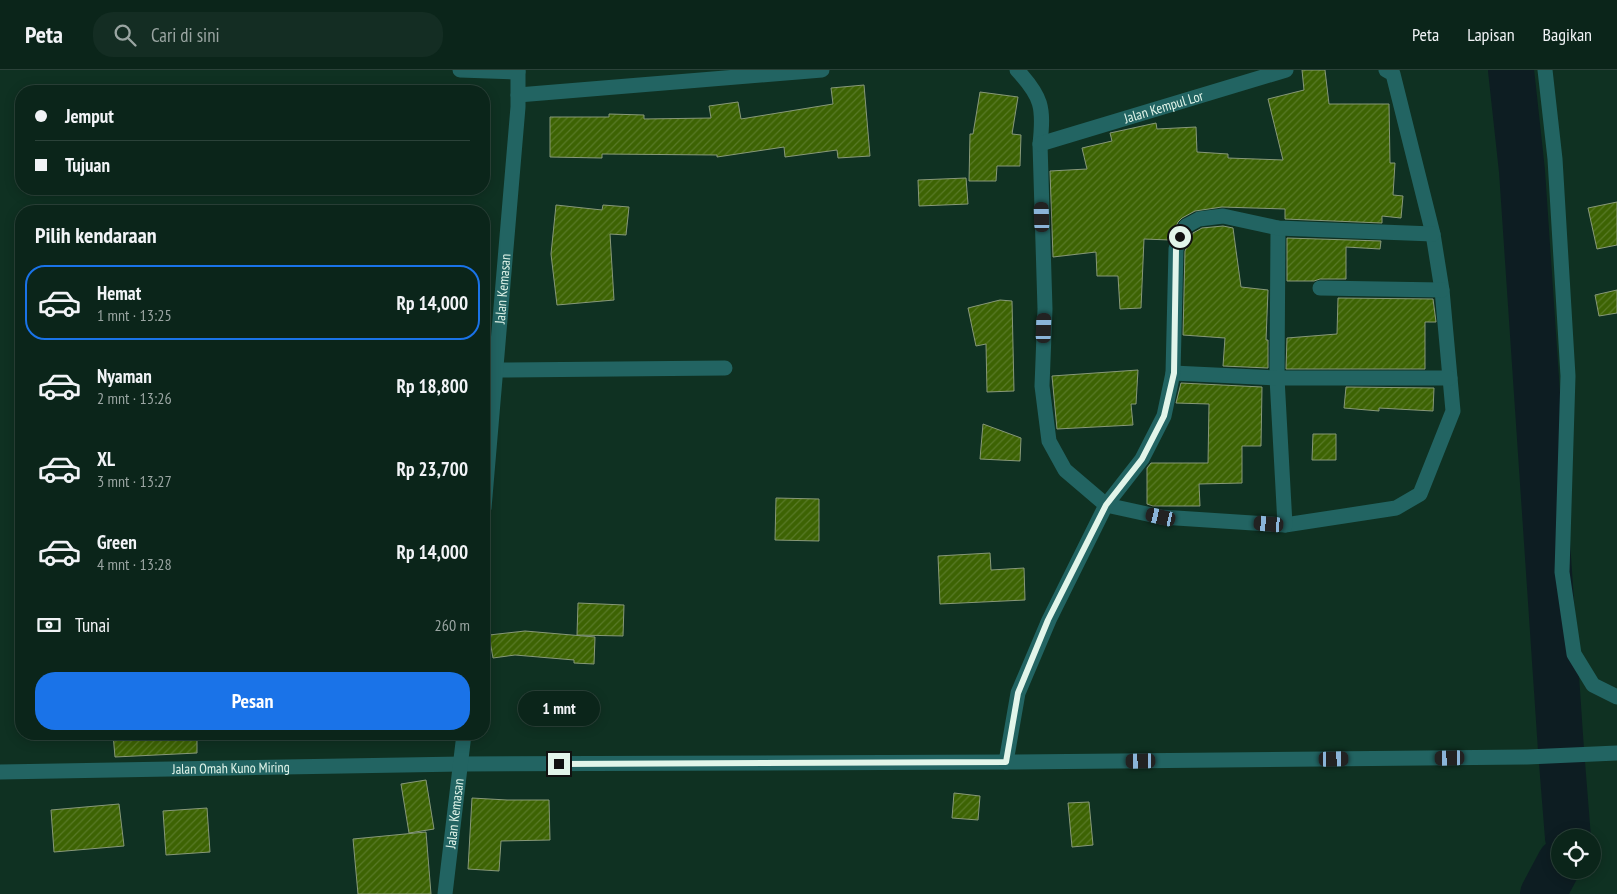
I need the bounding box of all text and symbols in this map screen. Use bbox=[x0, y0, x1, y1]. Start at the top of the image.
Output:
search box bbox=[93, 12, 443, 57]
text: Peta bbox=[25, 19, 63, 50]
icon: search bbox=[111, 21, 139, 49]
text: Cari di sini bbox=[151, 23, 220, 47]
text: Peta bbox=[1412, 23, 1439, 46]
text: Lapisan bbox=[1467, 23, 1515, 46]
text: Bagikan bbox=[1543, 23, 1592, 46]
street label: Jalan Kempul Lor bbox=[1121, 86, 1205, 128]
text: Jemput bbox=[65, 104, 114, 128]
text: Tujuan bbox=[65, 153, 110, 177]
car bbox=[1033, 202, 1050, 232]
text: Pilih kendaraan bbox=[35, 221, 157, 249]
route start bbox=[1169, 226, 1191, 248]
street label: Jalan Kemasan bbox=[491, 253, 515, 326]
icon: car bbox=[37, 280, 82, 325]
text: Hemat bbox=[97, 281, 141, 305]
text: Rp 14,000 bbox=[397, 291, 468, 315]
text: 1 mnt · 13:25 bbox=[97, 305, 172, 325]
car bbox=[1035, 313, 1052, 343]
icon: car bbox=[37, 363, 82, 408]
text: Nyaman bbox=[97, 364, 152, 388]
text: Rp 18,800 bbox=[397, 374, 468, 398]
text: 2 mnt · 13:26 bbox=[97, 388, 172, 408]
icon: car bbox=[37, 446, 82, 491]
text: XL bbox=[97, 447, 115, 471]
text: Rp 23,700 bbox=[397, 457, 468, 481]
text: 3 mnt · 13:27 bbox=[97, 471, 172, 491]
car bbox=[1144, 506, 1177, 528]
car bbox=[1253, 515, 1284, 533]
icon: car bbox=[37, 529, 82, 574]
text: Green bbox=[97, 530, 137, 554]
text: Rp 14,000 bbox=[397, 540, 468, 564]
text: 4 mnt · 13:28 bbox=[97, 554, 172, 574]
icon: cash bbox=[35, 611, 63, 639]
text: Tunai bbox=[75, 613, 110, 637]
text: 260 m bbox=[435, 615, 470, 635]
button: Pesan bbox=[35, 672, 470, 730]
callout: 1 mnt bbox=[518, 692, 600, 726]
text: 1 mnt bbox=[542, 698, 576, 718]
car bbox=[1434, 750, 1465, 766]
car bbox=[1318, 751, 1349, 767]
route end bbox=[548, 753, 570, 775]
car bbox=[1125, 753, 1156, 769]
street label: Jalan Omah Kuno Miring bbox=[171, 758, 290, 778]
street label: Jalan Kemasan bbox=[441, 778, 468, 851]
map controls bbox=[1551, 829, 1601, 879]
button: locate bbox=[1551, 829, 1601, 879]

